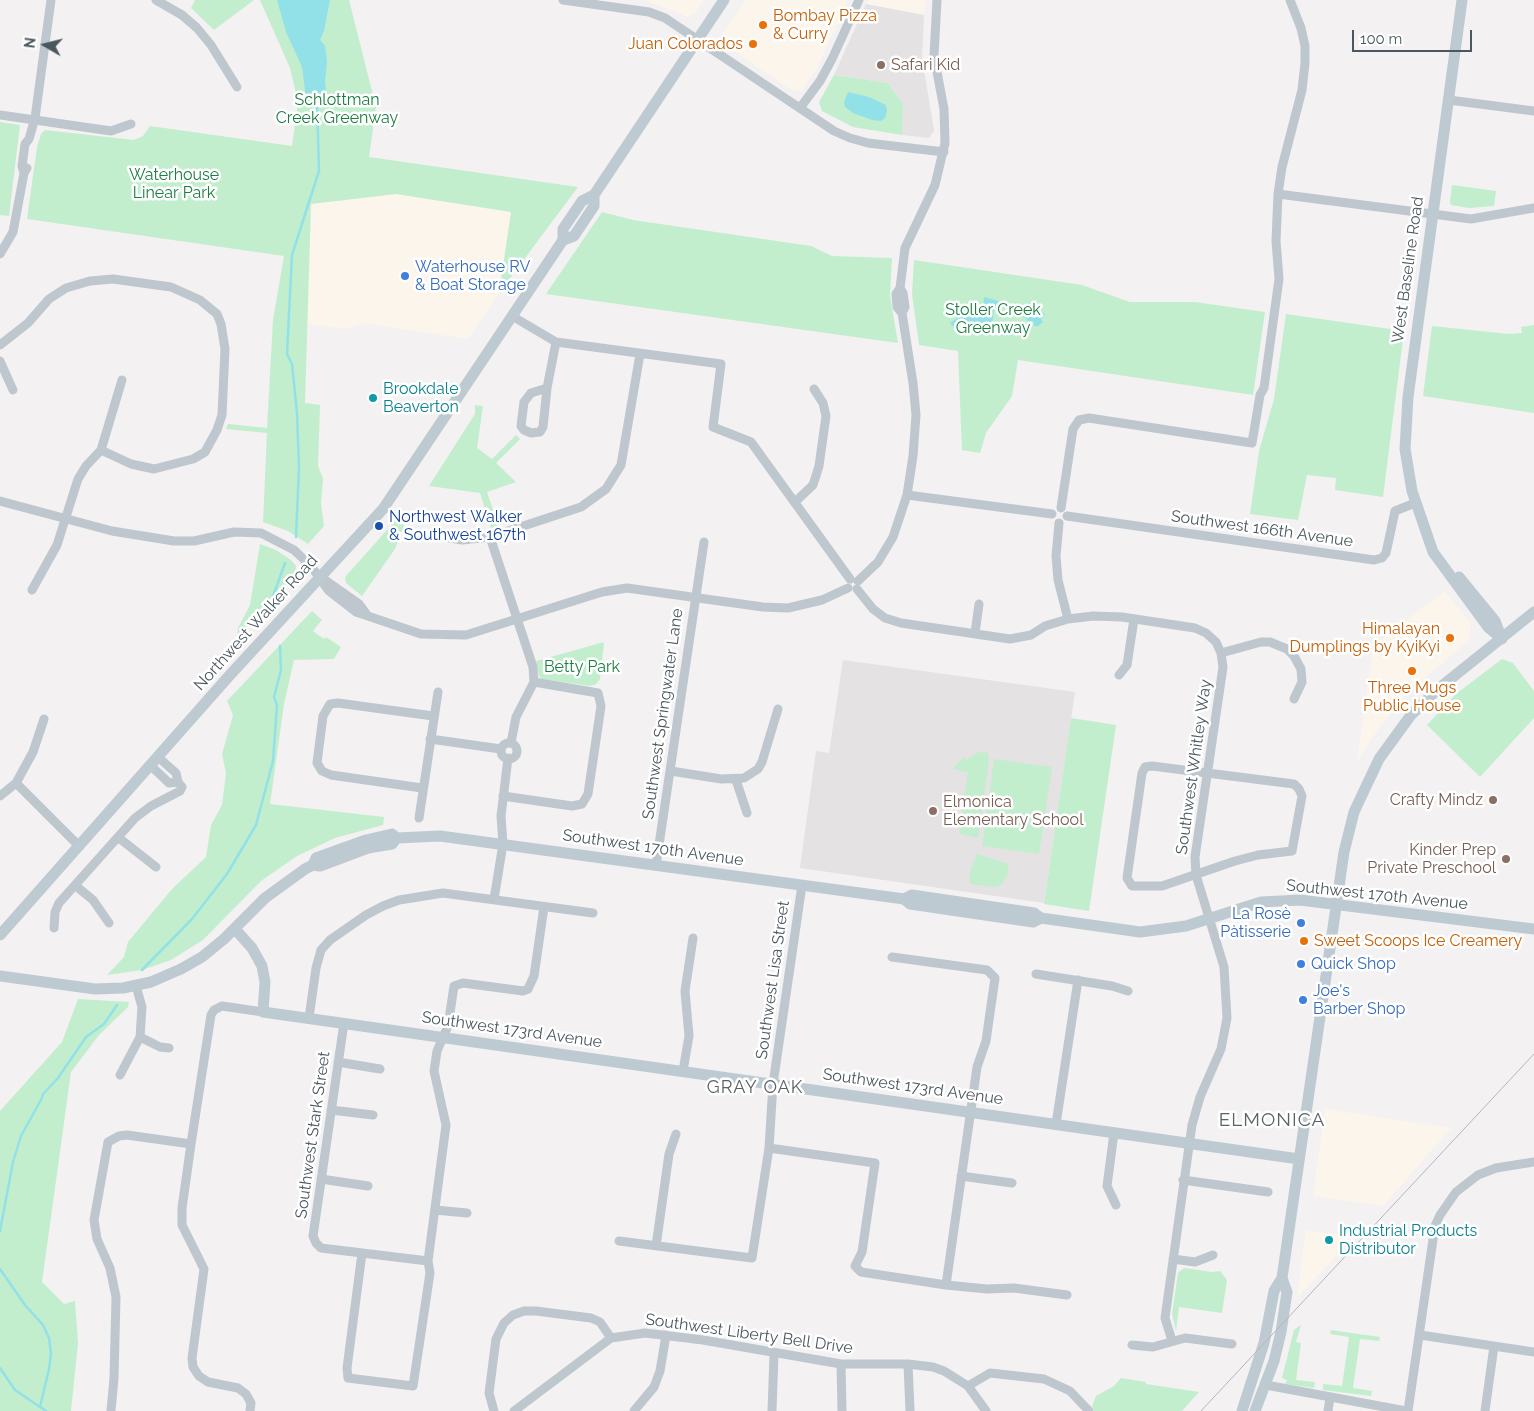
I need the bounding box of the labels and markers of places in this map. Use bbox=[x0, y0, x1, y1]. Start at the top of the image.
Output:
place label: Bombay Pizza & Curry bbox=[773, 6, 877, 44]
marker: Bombay Pizza & Curry bbox=[757, 19, 769, 31]
place label: Juan Colorados bbox=[628, 34, 743, 54]
marker: Juan Colorados bbox=[747, 38, 759, 50]
place label: Safari Kid bbox=[891, 55, 960, 75]
marker: Safari Kid bbox=[875, 59, 887, 71]
place label: Waterhouse RV & Boat Storage bbox=[415, 257, 530, 295]
marker: Waterhouse RV & Boat Storage bbox=[399, 270, 411, 282]
place label: Brookdale Beaverton bbox=[383, 379, 459, 417]
marker: Brookdale Beaverton bbox=[367, 392, 379, 404]
place label: Northwest Walker & Southwest 167th bbox=[389, 507, 526, 545]
marker: Northwest Walker & Southwest 167th bbox=[373, 520, 385, 532]
place label: Himalayan Dumplings by KyiKyi bbox=[1290, 619, 1440, 657]
marker: Himalayan Dumplings by KyiKyi bbox=[1444, 632, 1456, 644]
marker: Three Mugs Public House bbox=[1406, 665, 1418, 677]
place label: Three Mugs Public House bbox=[1363, 678, 1461, 716]
place label: Crafty Mindz bbox=[1390, 790, 1483, 810]
place label: Elmonica Elementary School bbox=[943, 792, 1083, 830]
marker: Crafty Mindz bbox=[1487, 794, 1499, 806]
marker: Elmonica Elementary School bbox=[927, 805, 939, 817]
place label: Kinder Prep Private Preschool bbox=[1367, 840, 1496, 878]
marker: Kinder Prep Private Preschool bbox=[1500, 853, 1512, 865]
place label: La Rosè Pàtisserie bbox=[1220, 904, 1291, 942]
marker: La Rosè Pàtisserie bbox=[1295, 917, 1307, 929]
place label: Sweet Scoops Ice Creamery bbox=[1314, 931, 1522, 951]
marker: Sweet Scoops Ice Creamery bbox=[1298, 935, 1310, 947]
place label: Quick Shop bbox=[1311, 954, 1396, 974]
marker: Quick Shop bbox=[1295, 958, 1307, 970]
place label: Joe's Barber Shop bbox=[1313, 981, 1405, 1019]
marker: Joe's Barber Shop bbox=[1297, 994, 1309, 1006]
place label: Industrial Products Distributor bbox=[1339, 1221, 1477, 1259]
marker: Industrial Products Distributor bbox=[1323, 1234, 1335, 1246]

